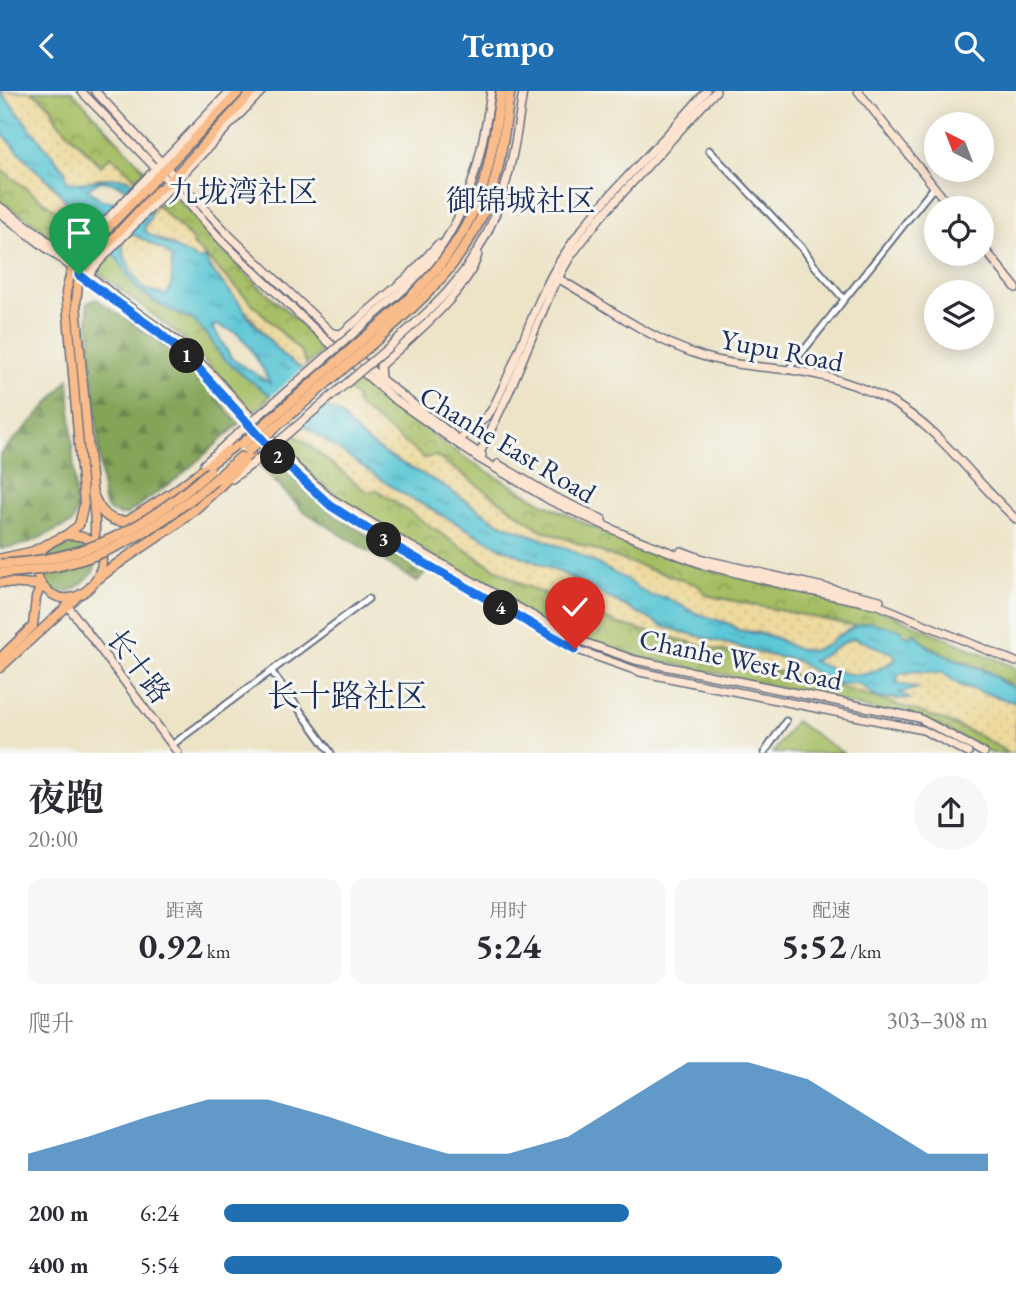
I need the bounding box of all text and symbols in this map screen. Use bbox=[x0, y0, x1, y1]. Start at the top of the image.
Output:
text: Tempo bbox=[462, 25, 554, 67]
icon: back bbox=[28, 27, 66, 65]
icon: search bbox=[950, 27, 988, 65]
north arrow bbox=[924, 112, 994, 182]
map controls bbox=[924, 112, 994, 350]
district label: 九垅湾社区 bbox=[168, 172, 318, 211]
district label: 御锦城社区 bbox=[446, 181, 596, 220]
button: locate bbox=[924, 196, 994, 266]
pin bbox=[49, 203, 109, 275]
icon: arrive bbox=[60, 214, 98, 252]
button: layers bbox=[924, 280, 994, 350]
street label: Yupu Road bbox=[717, 320, 847, 380]
pin: 1 bbox=[170, 338, 204, 373]
text: 1 bbox=[181, 343, 192, 368]
street label: Chanhe East Road bbox=[413, 377, 603, 511]
pin: 2 bbox=[260, 439, 296, 475]
text: 2 bbox=[272, 444, 283, 469]
pin: 3 bbox=[366, 523, 402, 557]
text: 3 bbox=[378, 527, 389, 552]
pin bbox=[545, 577, 605, 649]
icon: check bbox=[556, 588, 594, 626]
pin: 4 bbox=[484, 591, 518, 625]
text: 4 bbox=[495, 595, 506, 620]
street label: Chanhe West Road bbox=[636, 620, 847, 698]
street label: 长十路 bbox=[99, 622, 179, 710]
district label: 长十路社区 bbox=[267, 675, 427, 717]
text: 夜跑 bbox=[28, 773, 104, 822]
button: share bbox=[914, 776, 988, 850]
text: 20:00 bbox=[28, 824, 78, 854]
text: 距离 bbox=[166, 898, 204, 923]
text: 用时 bbox=[489, 898, 527, 923]
text: 配速 bbox=[812, 898, 850, 923]
text: 0.92 bbox=[139, 923, 203, 968]
text: 5:24 bbox=[475, 923, 541, 968]
text: 5:52 bbox=[781, 923, 847, 968]
text: km bbox=[203, 939, 231, 964]
text: /km bbox=[847, 939, 882, 964]
text: 303–308 m bbox=[887, 1005, 988, 1035]
text: 爬升 bbox=[28, 1008, 74, 1038]
text: 200 m bbox=[28, 1198, 89, 1228]
text: 6:24 bbox=[140, 1198, 179, 1228]
text: 400 m bbox=[28, 1250, 89, 1280]
text: 5:54 bbox=[140, 1250, 179, 1280]

